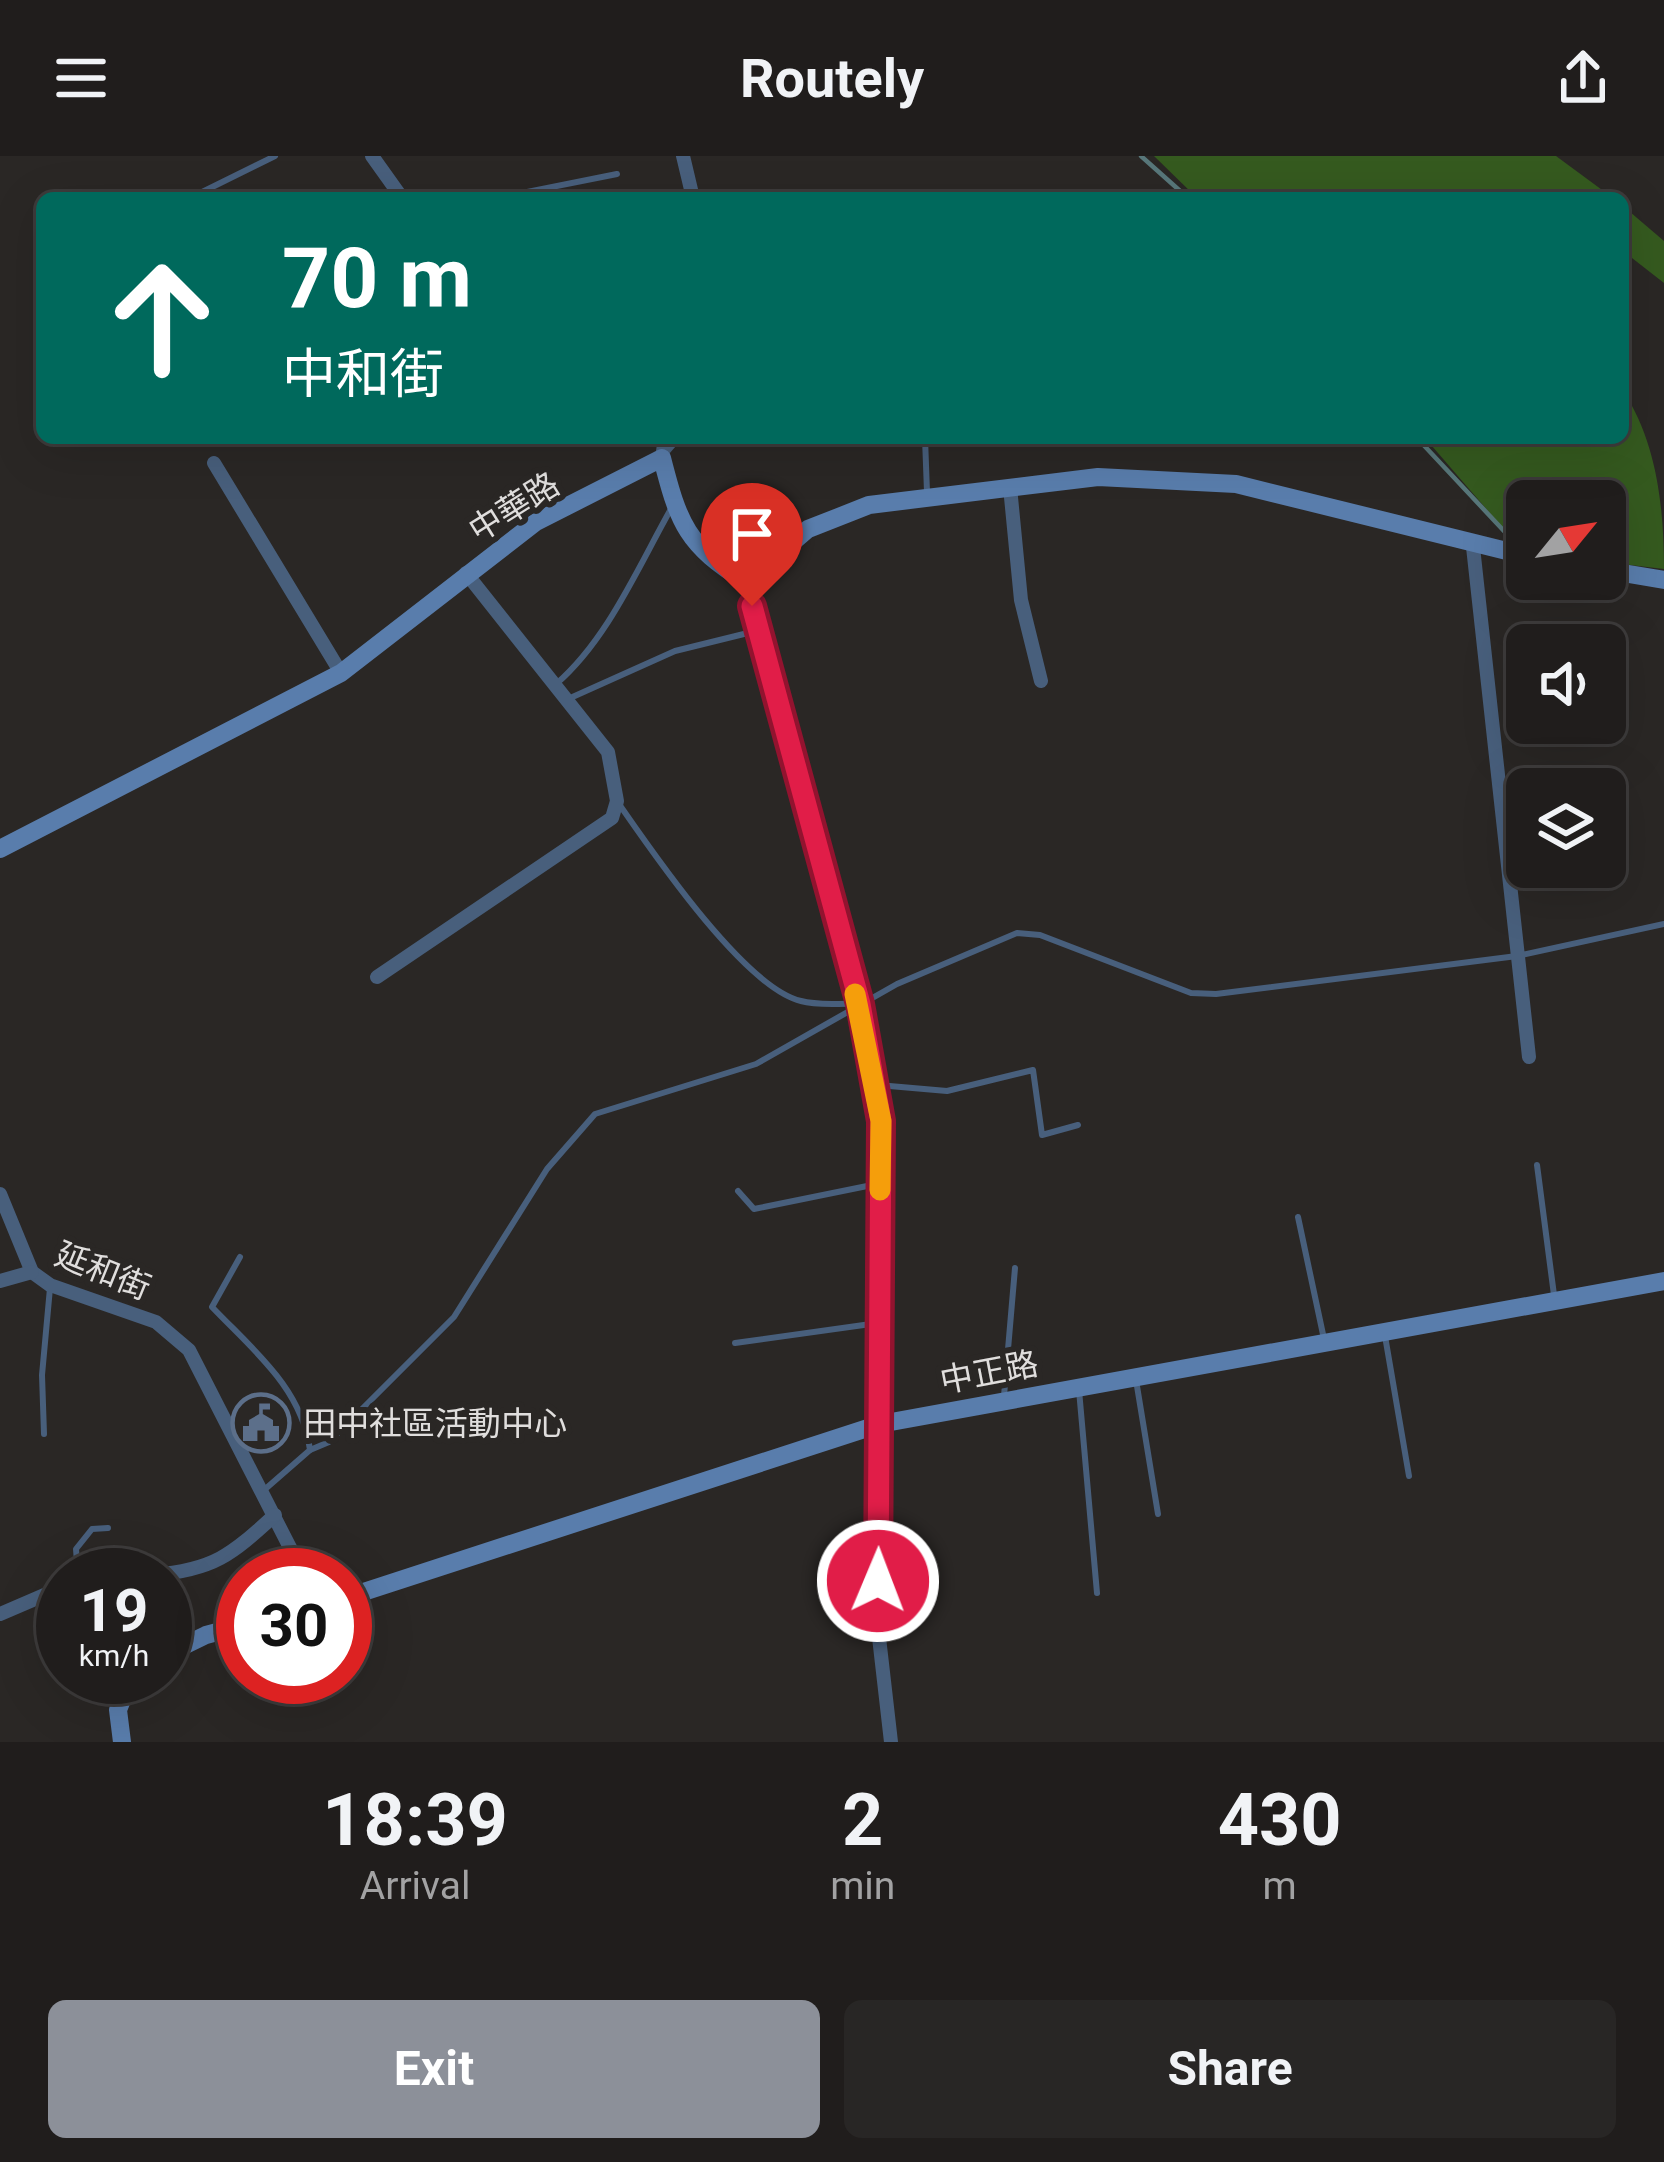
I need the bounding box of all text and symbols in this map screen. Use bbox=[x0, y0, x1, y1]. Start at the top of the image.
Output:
icon: menu bbox=[48, 45, 114, 111]
icon: share bbox=[1550, 45, 1616, 111]
text: Routely bbox=[740, 47, 924, 110]
text: 70 m bbox=[282, 229, 472, 328]
icon: ahead bbox=[84, 240, 240, 396]
text: 中和街 bbox=[282, 343, 444, 406]
street label: 中華路 bbox=[462, 464, 566, 550]
north arrow bbox=[1506, 480, 1626, 600]
map controls bbox=[1506, 480, 1626, 888]
pin bbox=[701, 483, 803, 606]
icon: arrive bbox=[719, 501, 785, 567]
button: sound bbox=[1506, 624, 1626, 744]
button: layers bbox=[1506, 768, 1626, 888]
street label: 延和街 bbox=[50, 1234, 156, 1308]
street label: 中正路 bbox=[937, 1343, 1041, 1401]
public building icon: 田中社區活動中心 bbox=[230, 1392, 292, 1454]
place label: 田中社區活動中心 bbox=[303, 1404, 567, 1443]
position arrow bbox=[815, 1518, 941, 1644]
speed limit sign: 30 bbox=[216, 1548, 372, 1704]
text: 19 bbox=[80, 1575, 148, 1646]
text: km/h bbox=[79, 1638, 149, 1673]
text: 18:39 bbox=[322, 1778, 508, 1863]
text: 2 bbox=[842, 1778, 883, 1863]
text: 430 bbox=[1218, 1778, 1342, 1863]
text: Arrival bbox=[360, 1863, 470, 1909]
text: min bbox=[830, 1863, 895, 1909]
text: m bbox=[1263, 1863, 1297, 1909]
button: Exit bbox=[48, 2000, 820, 2138]
button: Share bbox=[844, 2000, 1616, 2138]

